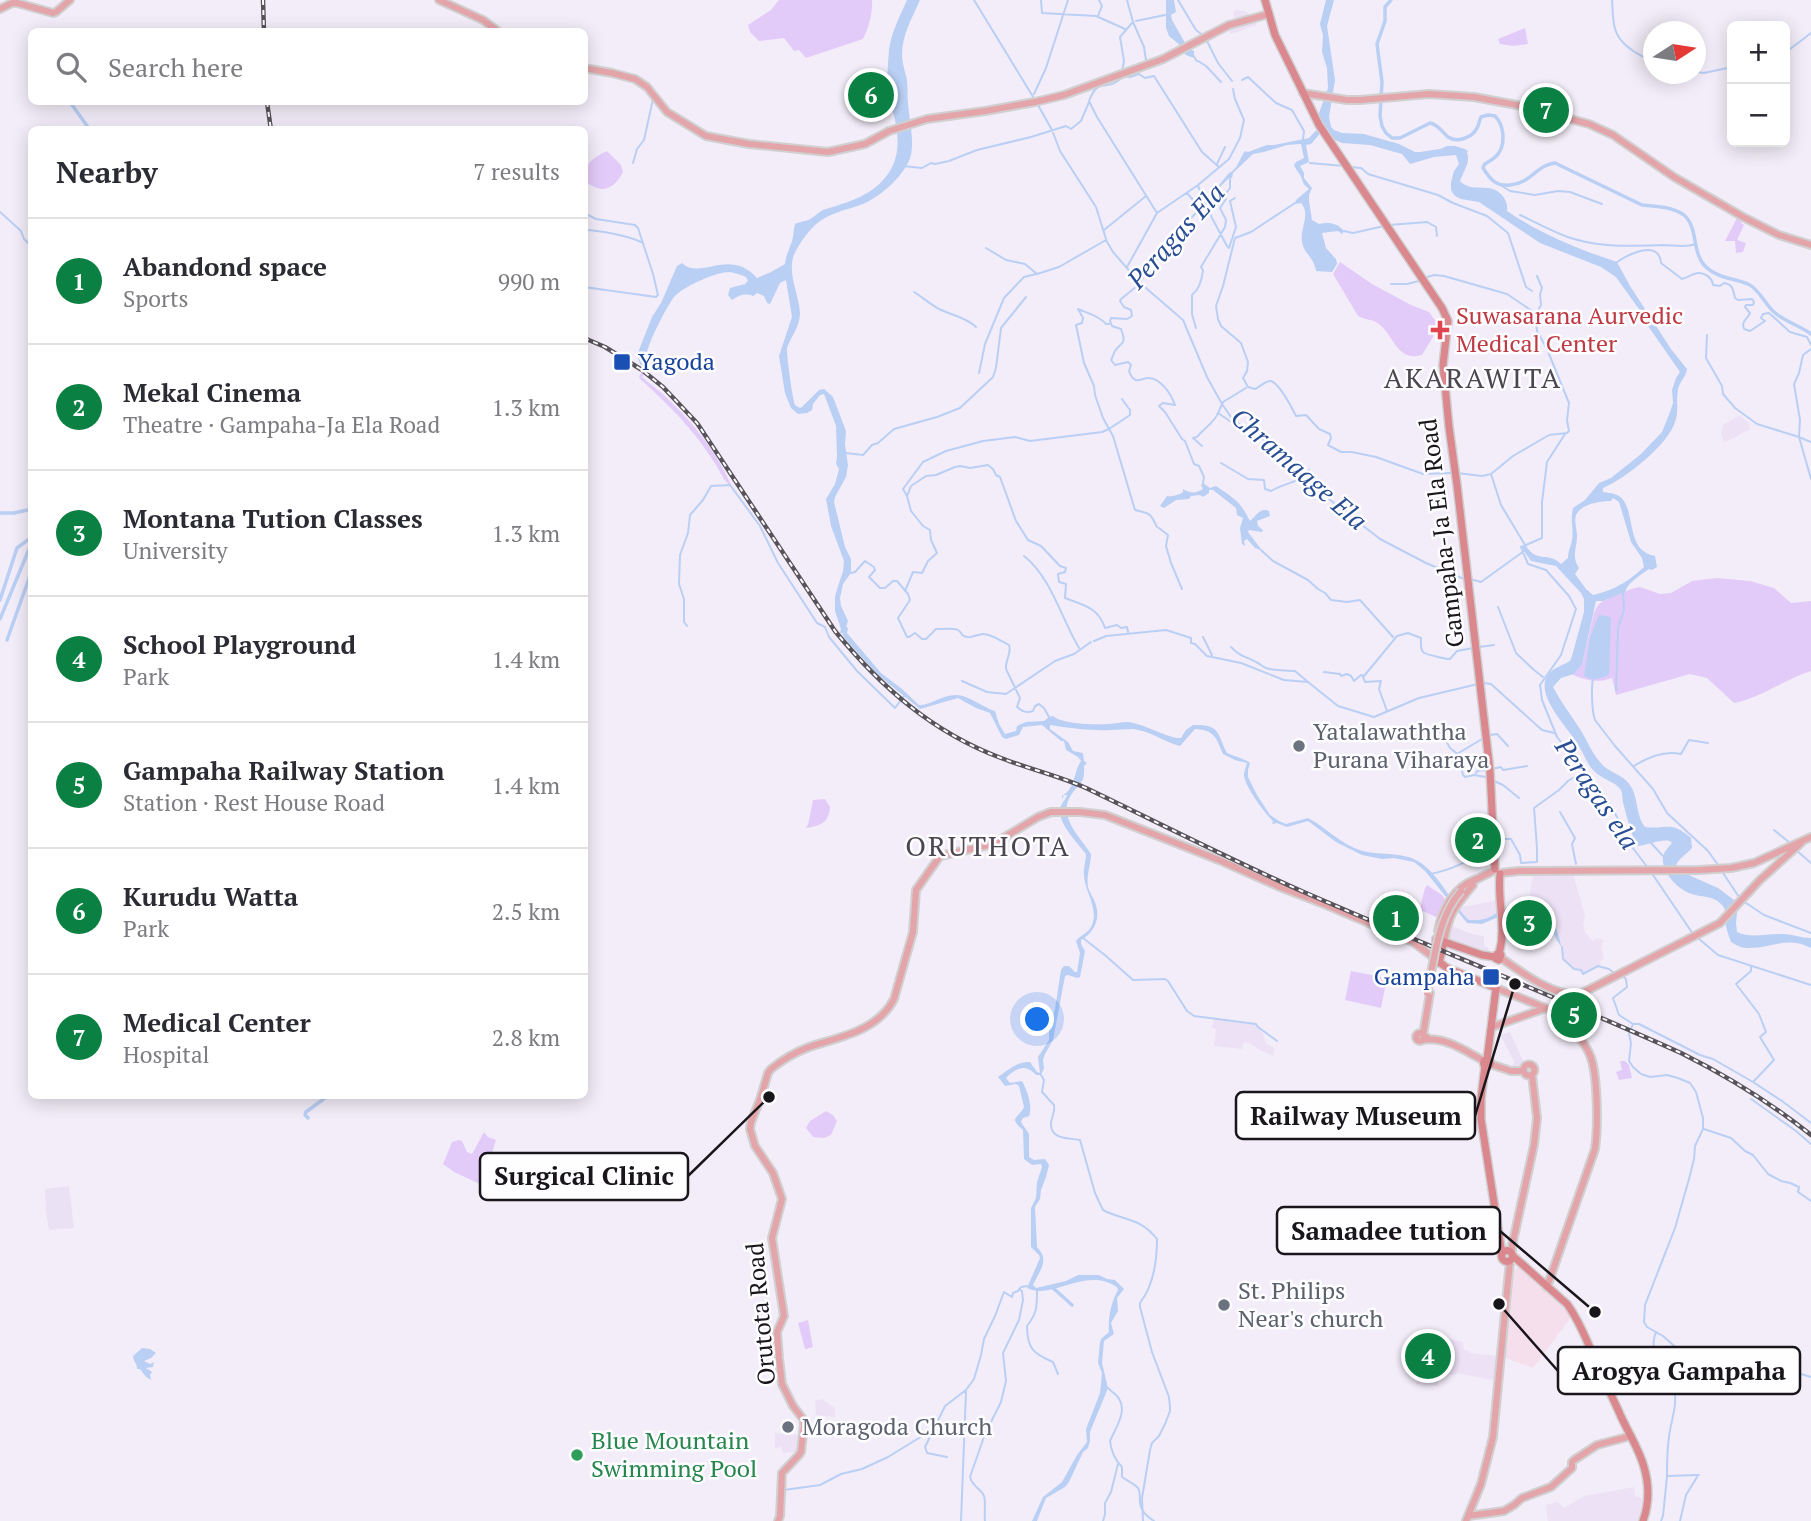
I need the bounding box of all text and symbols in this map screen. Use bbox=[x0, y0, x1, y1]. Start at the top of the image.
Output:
north arrow bbox=[1643, 21, 1706, 84]
map controls bbox=[1727, 21, 1790, 147]
button: + bbox=[1727, 21, 1790, 84]
search box bbox=[28, 28, 588, 105]
icon: search bbox=[52, 48, 90, 86]
text: Search here bbox=[108, 50, 243, 84]
pin: 6 bbox=[848, 69, 894, 121]
pin: 7 bbox=[1523, 84, 1569, 136]
button: − bbox=[1727, 84, 1790, 147]
text: Nearby bbox=[56, 152, 158, 192]
text: 7 results bbox=[473, 156, 560, 187]
water label: Peragas Ela bbox=[1118, 175, 1232, 296]
text: Abandond space bbox=[123, 249, 327, 283]
text: 1 bbox=[73, 266, 86, 297]
text: 990 m bbox=[498, 266, 560, 297]
text: Sports bbox=[123, 283, 188, 314]
place label: Suwasarana Aurvedic Medical Center bbox=[1456, 299, 1683, 359]
marker: Suwasarana Aurvedic Medical Center bbox=[1430, 320, 1450, 340]
place label: Yagoda bbox=[638, 345, 715, 377]
marker: Yagoda bbox=[612, 352, 632, 372]
district label: AKARAWITA bbox=[1384, 359, 1562, 396]
text: Mekal Cinema bbox=[123, 375, 301, 409]
text: 2 bbox=[73, 392, 86, 423]
text: 1.3 km bbox=[492, 392, 560, 423]
water label: Chramaage Ela bbox=[1224, 400, 1375, 537]
text: Theatre · Gampaha-Ja Ela Road bbox=[123, 409, 440, 440]
street label: Gampaha-Ja Ela Road bbox=[1411, 417, 1471, 649]
text: Montana Tution Classes bbox=[123, 501, 423, 535]
text: 3 bbox=[73, 518, 86, 549]
text: 1.3 km bbox=[492, 518, 560, 549]
text: University bbox=[123, 535, 228, 566]
text: School Playground bbox=[123, 627, 356, 661]
text: 4 bbox=[73, 644, 86, 675]
text: 1.4 km bbox=[492, 644, 560, 675]
text: Park bbox=[123, 661, 169, 692]
place label: Yatalawaththa Purana Viharaya bbox=[1313, 715, 1489, 775]
water label: Peragas ela bbox=[1548, 730, 1648, 856]
marker: Yatalawaththa Purana Viharaya bbox=[1291, 738, 1307, 754]
text: Gampaha Railway Station bbox=[123, 753, 444, 787]
text: 5 bbox=[73, 770, 86, 801]
text: 1.4 km bbox=[492, 770, 560, 801]
text: Station · Rest House Road bbox=[123, 787, 385, 818]
pin: 2 bbox=[1455, 814, 1501, 866]
district label: ORUTHOTA bbox=[905, 827, 1071, 864]
text: Kurudu Watta bbox=[123, 879, 298, 913]
pin: 1 bbox=[1373, 892, 1419, 944]
text: 6 bbox=[73, 896, 86, 927]
text: 2.5 km bbox=[492, 896, 560, 927]
pin: 3 bbox=[1506, 897, 1552, 949]
text: Park bbox=[123, 913, 169, 944]
place label: Gampaha bbox=[1374, 960, 1475, 992]
marker: Gampaha bbox=[1481, 967, 1501, 987]
pin: 5 bbox=[1551, 989, 1597, 1041]
your location bbox=[1020, 1002, 1054, 1036]
text: Medical Center bbox=[123, 1005, 311, 1039]
text: 7 bbox=[73, 1022, 86, 1053]
text: 2.8 km bbox=[492, 1022, 560, 1053]
text: Hospital bbox=[123, 1039, 209, 1070]
callout: Railway Museum bbox=[1236, 1092, 1475, 1139]
text: Railway Museum bbox=[1250, 1098, 1462, 1132]
callout: Surgical Clinic bbox=[480, 1153, 688, 1200]
text: Surgical Clinic bbox=[494, 1158, 674, 1192]
callout: Samadee tution bbox=[1277, 1207, 1500, 1254]
text: Samadee tution bbox=[1291, 1213, 1487, 1247]
street label: Orutota Road bbox=[738, 1241, 782, 1387]
place label: St. Philips Near's church bbox=[1238, 1274, 1383, 1334]
marker: St. Philips Near's church bbox=[1216, 1297, 1232, 1313]
pin: 4 bbox=[1405, 1330, 1451, 1382]
callout: Arogya Gampaha bbox=[1558, 1347, 1800, 1394]
text: Arogya Gampaha bbox=[1572, 1353, 1786, 1387]
place label: Moragoda Church bbox=[802, 1410, 992, 1442]
marker: Moragoda Church bbox=[780, 1419, 796, 1435]
place label: Blue Mountain Swimming Pool bbox=[591, 1424, 757, 1484]
marker: Blue Mountain Swimming Pool bbox=[569, 1447, 585, 1463]

